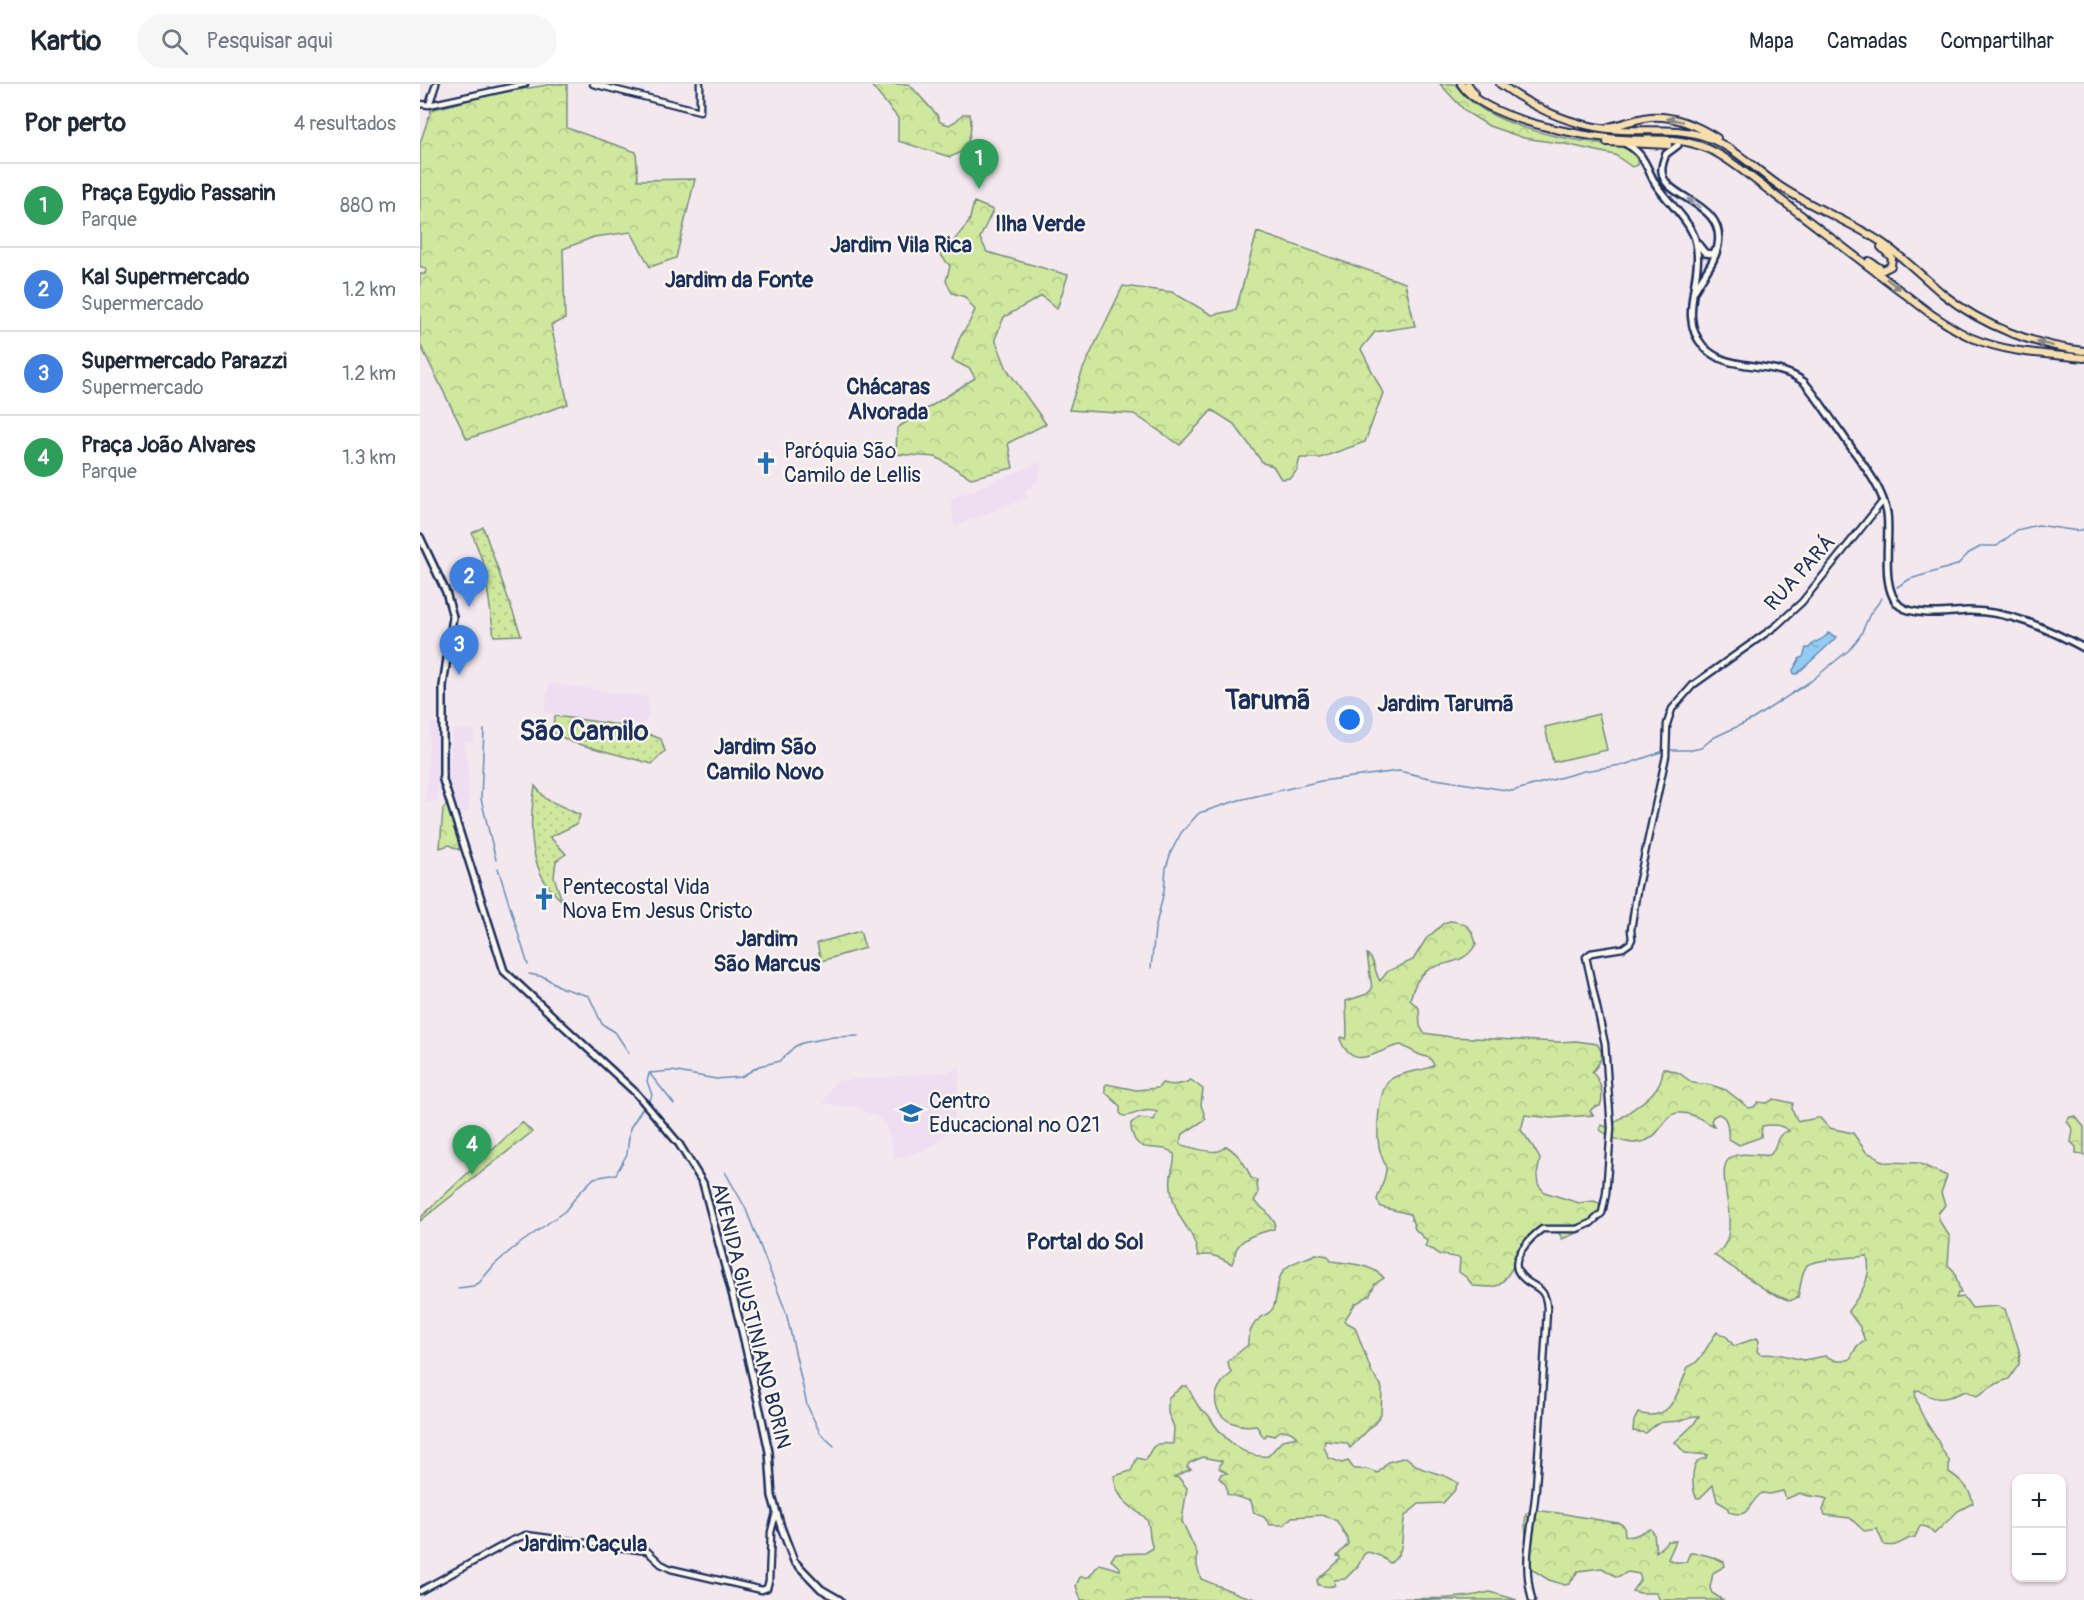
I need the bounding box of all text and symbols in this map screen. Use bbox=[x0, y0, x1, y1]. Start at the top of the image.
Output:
search box bbox=[137, 14, 557, 68]
text: Kartio bbox=[30, 24, 101, 59]
icon: search bbox=[158, 25, 191, 58]
text: Pesquisar aqui bbox=[206, 27, 333, 55]
text: Mapa bbox=[1749, 28, 1794, 55]
text: Camadas bbox=[1827, 28, 1907, 55]
text: Compartilhar bbox=[1940, 28, 2054, 55]
text: Por perto bbox=[24, 107, 126, 139]
text: 4 resultados bbox=[294, 111, 396, 136]
one-way arrow bbox=[1666, 115, 1684, 125]
pin: 1 bbox=[960, 140, 998, 189]
text: Praça Egydio Passarin bbox=[81, 179, 276, 207]
text: 1 bbox=[40, 193, 47, 218]
text: 880 m bbox=[340, 193, 396, 218]
one-way arrow bbox=[1686, 198, 1702, 209]
text: Parque bbox=[81, 207, 137, 232]
district label: Ilha Verde bbox=[995, 210, 1086, 238]
district label: Jardim Vila Rica bbox=[830, 231, 972, 259]
text: Kal Supermercado bbox=[81, 263, 249, 291]
district label: Jardim da Fonte bbox=[665, 266, 814, 294]
text: 2 bbox=[38, 277, 49, 302]
text: 1.2 km bbox=[342, 277, 396, 302]
one-way arrow bbox=[1885, 278, 1901, 291]
text: Supermercado bbox=[81, 291, 204, 316]
one-way arrow bbox=[2036, 338, 2054, 348]
text: Supermercado Parazzi bbox=[81, 347, 287, 375]
text: 3 bbox=[38, 361, 49, 386]
text: 1.2 km bbox=[342, 361, 396, 386]
district label: Chácaras Alvorada bbox=[846, 373, 930, 426]
text: Supermercado bbox=[81, 375, 204, 400]
text: Praça João Alvares bbox=[81, 431, 255, 459]
place label: Paróquia São Camilo de Lellis bbox=[784, 438, 921, 489]
text: 4 bbox=[38, 445, 49, 470]
text: 1.3 km bbox=[342, 445, 396, 470]
church icon: Paróquia São Camilo de Lellis bbox=[753, 450, 779, 476]
text: Parque bbox=[81, 459, 137, 484]
street label: RUA PARÁ bbox=[1759, 529, 1841, 617]
pin: 2 bbox=[449, 558, 488, 607]
pin: 3 bbox=[440, 626, 478, 675]
district label: Tarumã bbox=[1224, 684, 1311, 717]
district label: Jardim Tarumã bbox=[1378, 690, 1514, 718]
your location bbox=[1335, 705, 1364, 734]
district label: São Camilo bbox=[520, 715, 649, 748]
district label: Jardim São Camilo Novo bbox=[706, 733, 824, 786]
place label: Pentecostal Vida Nova Em Jesus Cristo bbox=[562, 874, 753, 925]
church icon: Pentecostal Vida Nova Em Jesus Cristo bbox=[531, 886, 557, 912]
district label: Jardim São Marcus bbox=[714, 925, 821, 978]
place label: Centro Educacional nº 021 bbox=[929, 1088, 1100, 1139]
school or university icon: Centro Educacional nº 021 bbox=[898, 1100, 924, 1126]
pin: 4 bbox=[452, 1126, 492, 1175]
street label: AVENIDA GIUSTINIANO BORIN bbox=[705, 1180, 797, 1452]
district label: Portal do Sol bbox=[1026, 1228, 1144, 1256]
map controls bbox=[2012, 1474, 2066, 1582]
button: + bbox=[2012, 1474, 2066, 1528]
button: − bbox=[2012, 1528, 2066, 1582]
district label: Jardim Caçula bbox=[519, 1530, 647, 1558]

